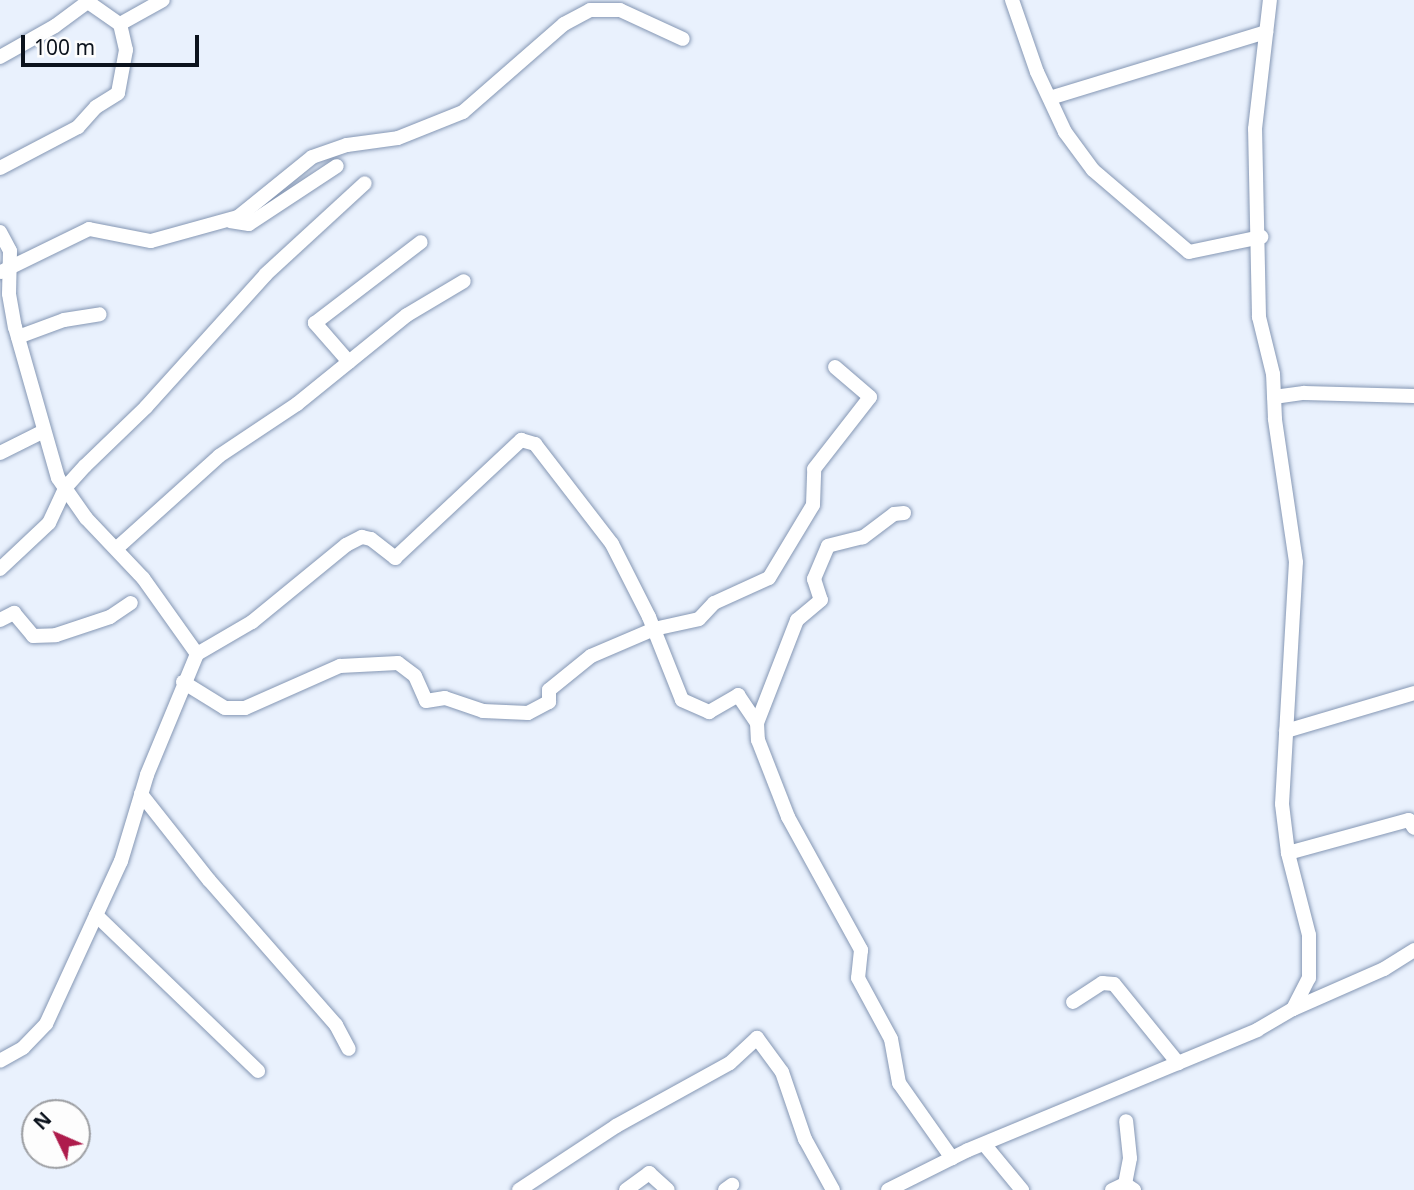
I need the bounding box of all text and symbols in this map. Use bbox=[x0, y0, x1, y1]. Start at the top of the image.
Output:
scale bar bbox=[24, 21, 203, 65]
text: 100 m bbox=[34, 33, 95, 61]
north arrow bbox=[21, 1099, 91, 1169]
text: N bbox=[28, 1106, 57, 1135]

